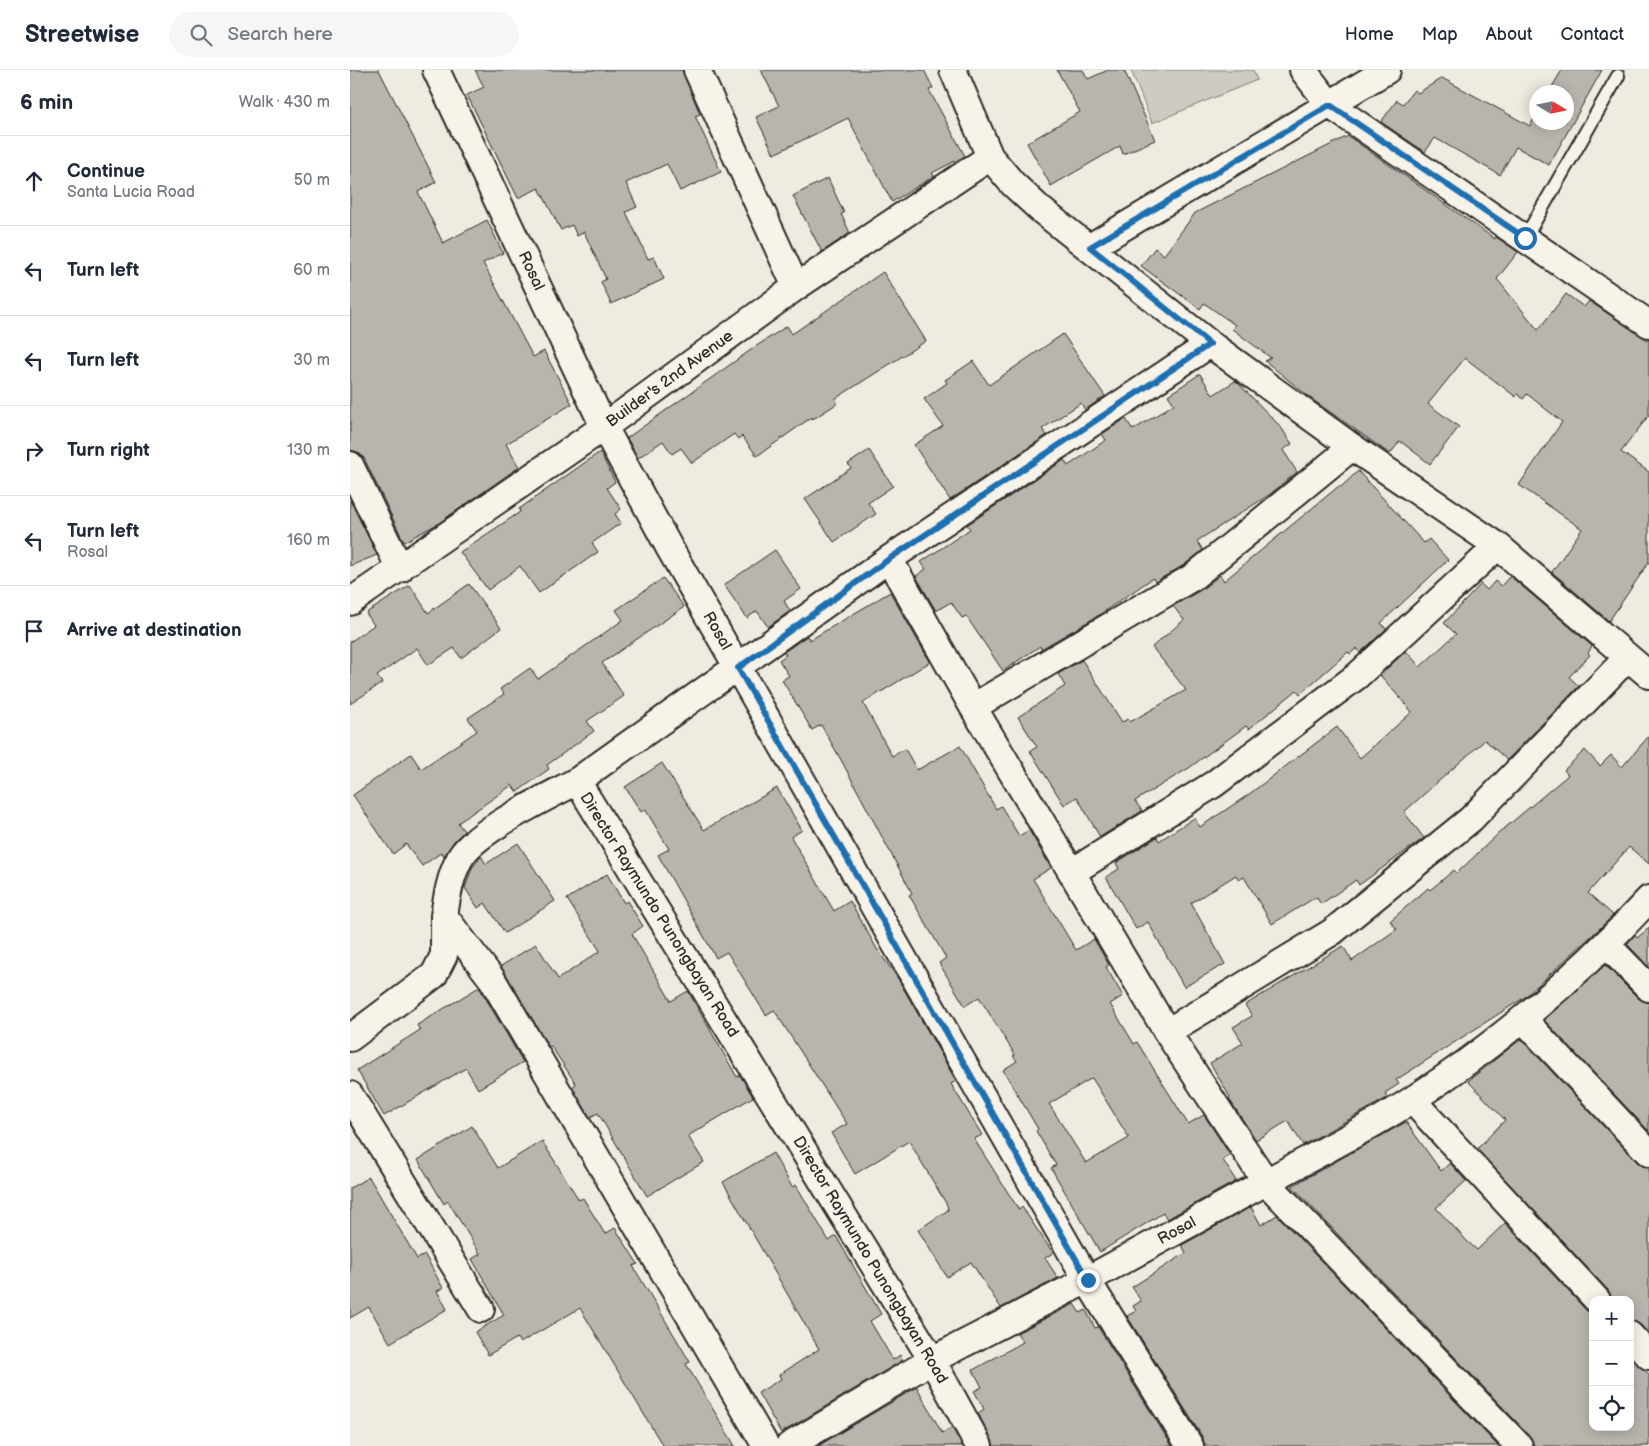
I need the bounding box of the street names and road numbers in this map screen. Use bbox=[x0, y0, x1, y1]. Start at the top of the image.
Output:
street label: Rosal bbox=[514, 248, 548, 294]
street label: Builder's 2nd Avenue bbox=[603, 326, 738, 431]
street label: Rosal bbox=[699, 608, 735, 654]
street label: Director Raymundo Punongbayan Road bbox=[575, 789, 743, 1041]
street label: Director Raymundo Punongbayan Road bbox=[788, 1133, 952, 1387]
street label: Rosal bbox=[1154, 1213, 1200, 1249]

